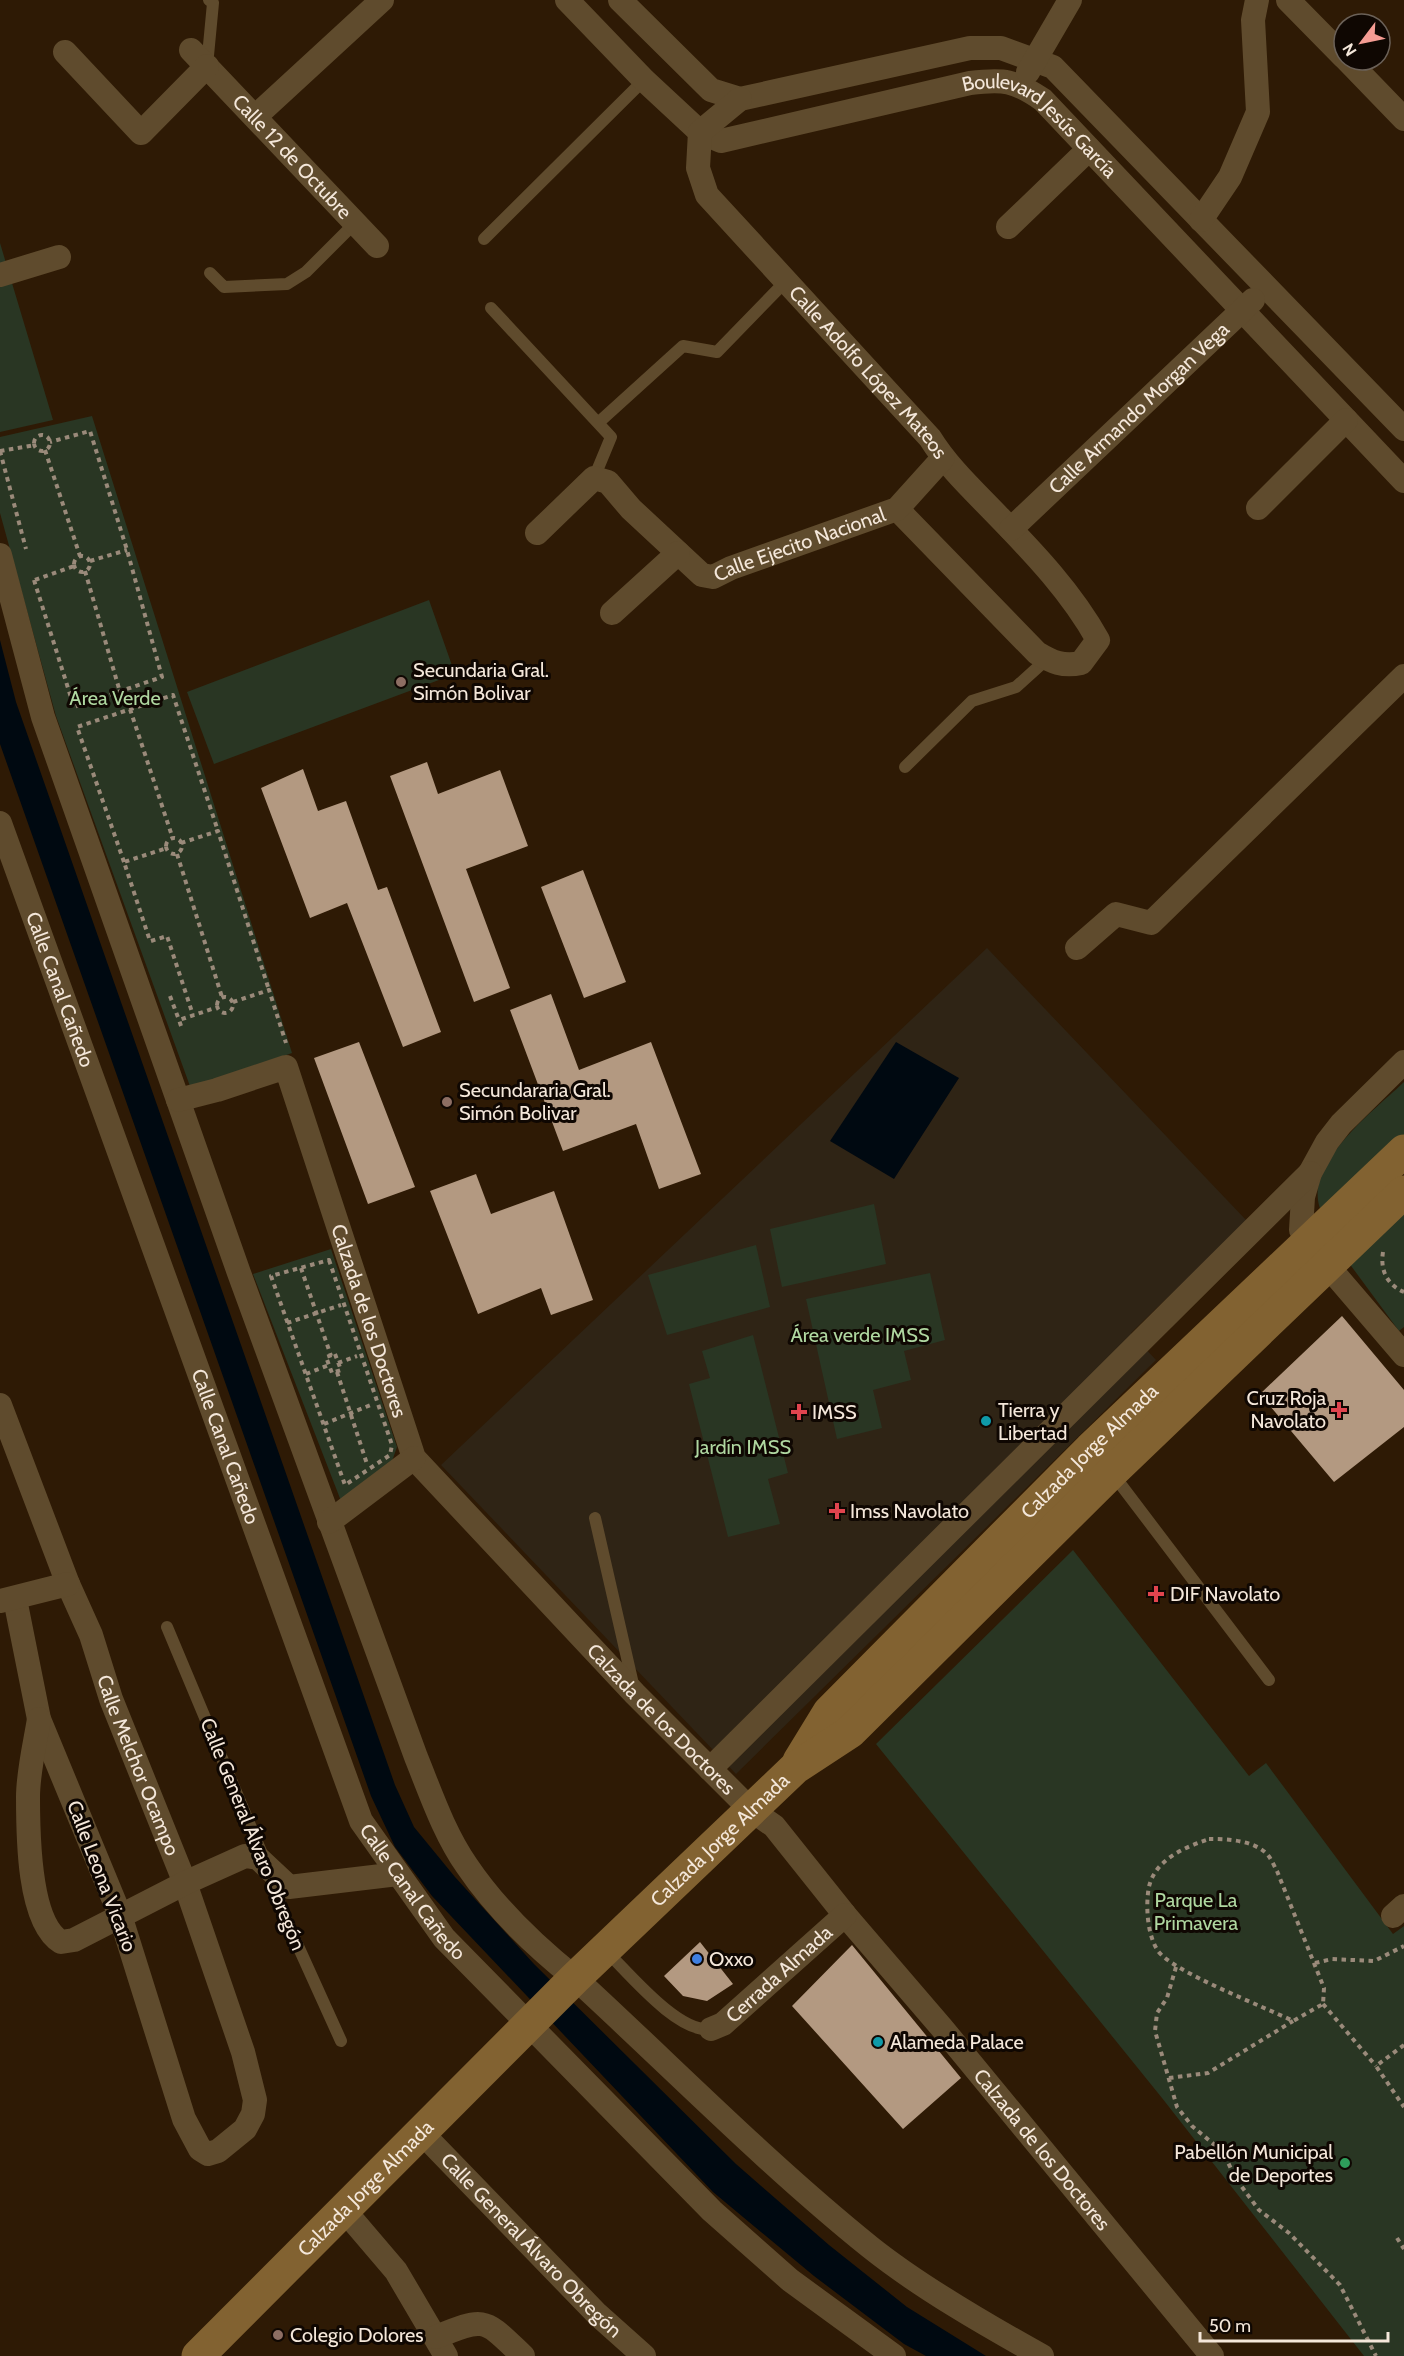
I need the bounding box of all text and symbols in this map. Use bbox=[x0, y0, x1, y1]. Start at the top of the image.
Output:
north arrow bbox=[1332, 12, 1392, 72]
text: N bbox=[1339, 40, 1361, 60]
street label: Boulevard Jesús García bbox=[960, 69, 1122, 183]
street label: Calle 12 de Octubre bbox=[228, 89, 357, 224]
street label: Calle Adolfo López Mateos bbox=[784, 281, 952, 463]
street label: Calle Armando Morgan Vega bbox=[1044, 317, 1234, 499]
street label: Calle Ejecito Nacional bbox=[710, 502, 889, 587]
place label: Secundaria Gral. Simón Bolivar bbox=[413, 658, 549, 705]
marker: Secundaria Gral. Simón Bolivar bbox=[394, 675, 408, 689]
park label: Área Verde bbox=[69, 686, 161, 710]
street label: Calle Canal Cañedo bbox=[21, 908, 99, 1070]
place label: Secundararia Gral. Simón Bolivar bbox=[459, 1078, 611, 1125]
marker: Secundararia Gral. Simón Bolivar bbox=[440, 1095, 454, 1109]
street label: Calzada de los Doctores bbox=[326, 1221, 412, 1420]
park label: Área verde IMSS bbox=[790, 1323, 930, 1347]
street label: Calle Canal Cañedo bbox=[186, 1366, 265, 1527]
street label: Calzada Jorge Almada bbox=[1016, 1379, 1163, 1524]
place label: Cruz Roja Navolato bbox=[1247, 1386, 1326, 1433]
place label: Tierra y Libertad bbox=[998, 1398, 1067, 1445]
place label: IMSS bbox=[812, 1400, 857, 1424]
marker: Cruz Roja Navolato bbox=[1330, 1401, 1348, 1419]
marker: IMSS bbox=[790, 1403, 808, 1421]
marker: Tierra y Libertad bbox=[979, 1414, 993, 1428]
park label: Jardín IMSS bbox=[694, 1435, 791, 1459]
place label: Imss Navolato bbox=[850, 1499, 969, 1523]
marker: Imss Navolato bbox=[828, 1502, 846, 1520]
place label: DIF Navolato bbox=[1170, 1582, 1280, 1606]
marker: DIF Navolato bbox=[1147, 1585, 1165, 1603]
street label: Calzada de los Doctores bbox=[582, 1639, 741, 1800]
street label: Calle Melchor Ocampo bbox=[92, 1672, 185, 1859]
street label: Calle General Álvaro Obregón bbox=[195, 1714, 311, 1954]
street label: Calzada Jorge Almada bbox=[645, 1768, 794, 1911]
street label: Calle Leona Vicario bbox=[62, 1797, 142, 1955]
street label: Calle Canal Cañedo bbox=[355, 1819, 471, 1965]
park label: Parque La Primavera bbox=[1154, 1888, 1239, 1935]
street label: Cerrada Almada bbox=[721, 1920, 837, 2028]
place label: Oxxo bbox=[709, 1947, 754, 1971]
marker: Oxxo bbox=[690, 1952, 704, 1966]
place label: Alameda Palace bbox=[890, 2030, 1024, 2054]
marker: Alameda Palace bbox=[871, 2035, 885, 2049]
street label: Calzada de los Doctores bbox=[969, 2064, 1115, 2235]
street label: Calzada Jorge Almada bbox=[292, 2115, 439, 2261]
place label: Pabellón Municipal de Deportes bbox=[1174, 2140, 1333, 2187]
street label: Calle General Álvaro Obregón bbox=[436, 2148, 627, 2342]
marker: Pabellón Municipal de Deportes bbox=[1338, 2156, 1352, 2170]
scale bar bbox=[1200, 2305, 1388, 2343]
text: 50 m bbox=[1209, 2315, 1251, 2337]
place label: Colegio Dolores bbox=[290, 2323, 424, 2347]
marker: Colegio Dolores bbox=[271, 2328, 285, 2342]

